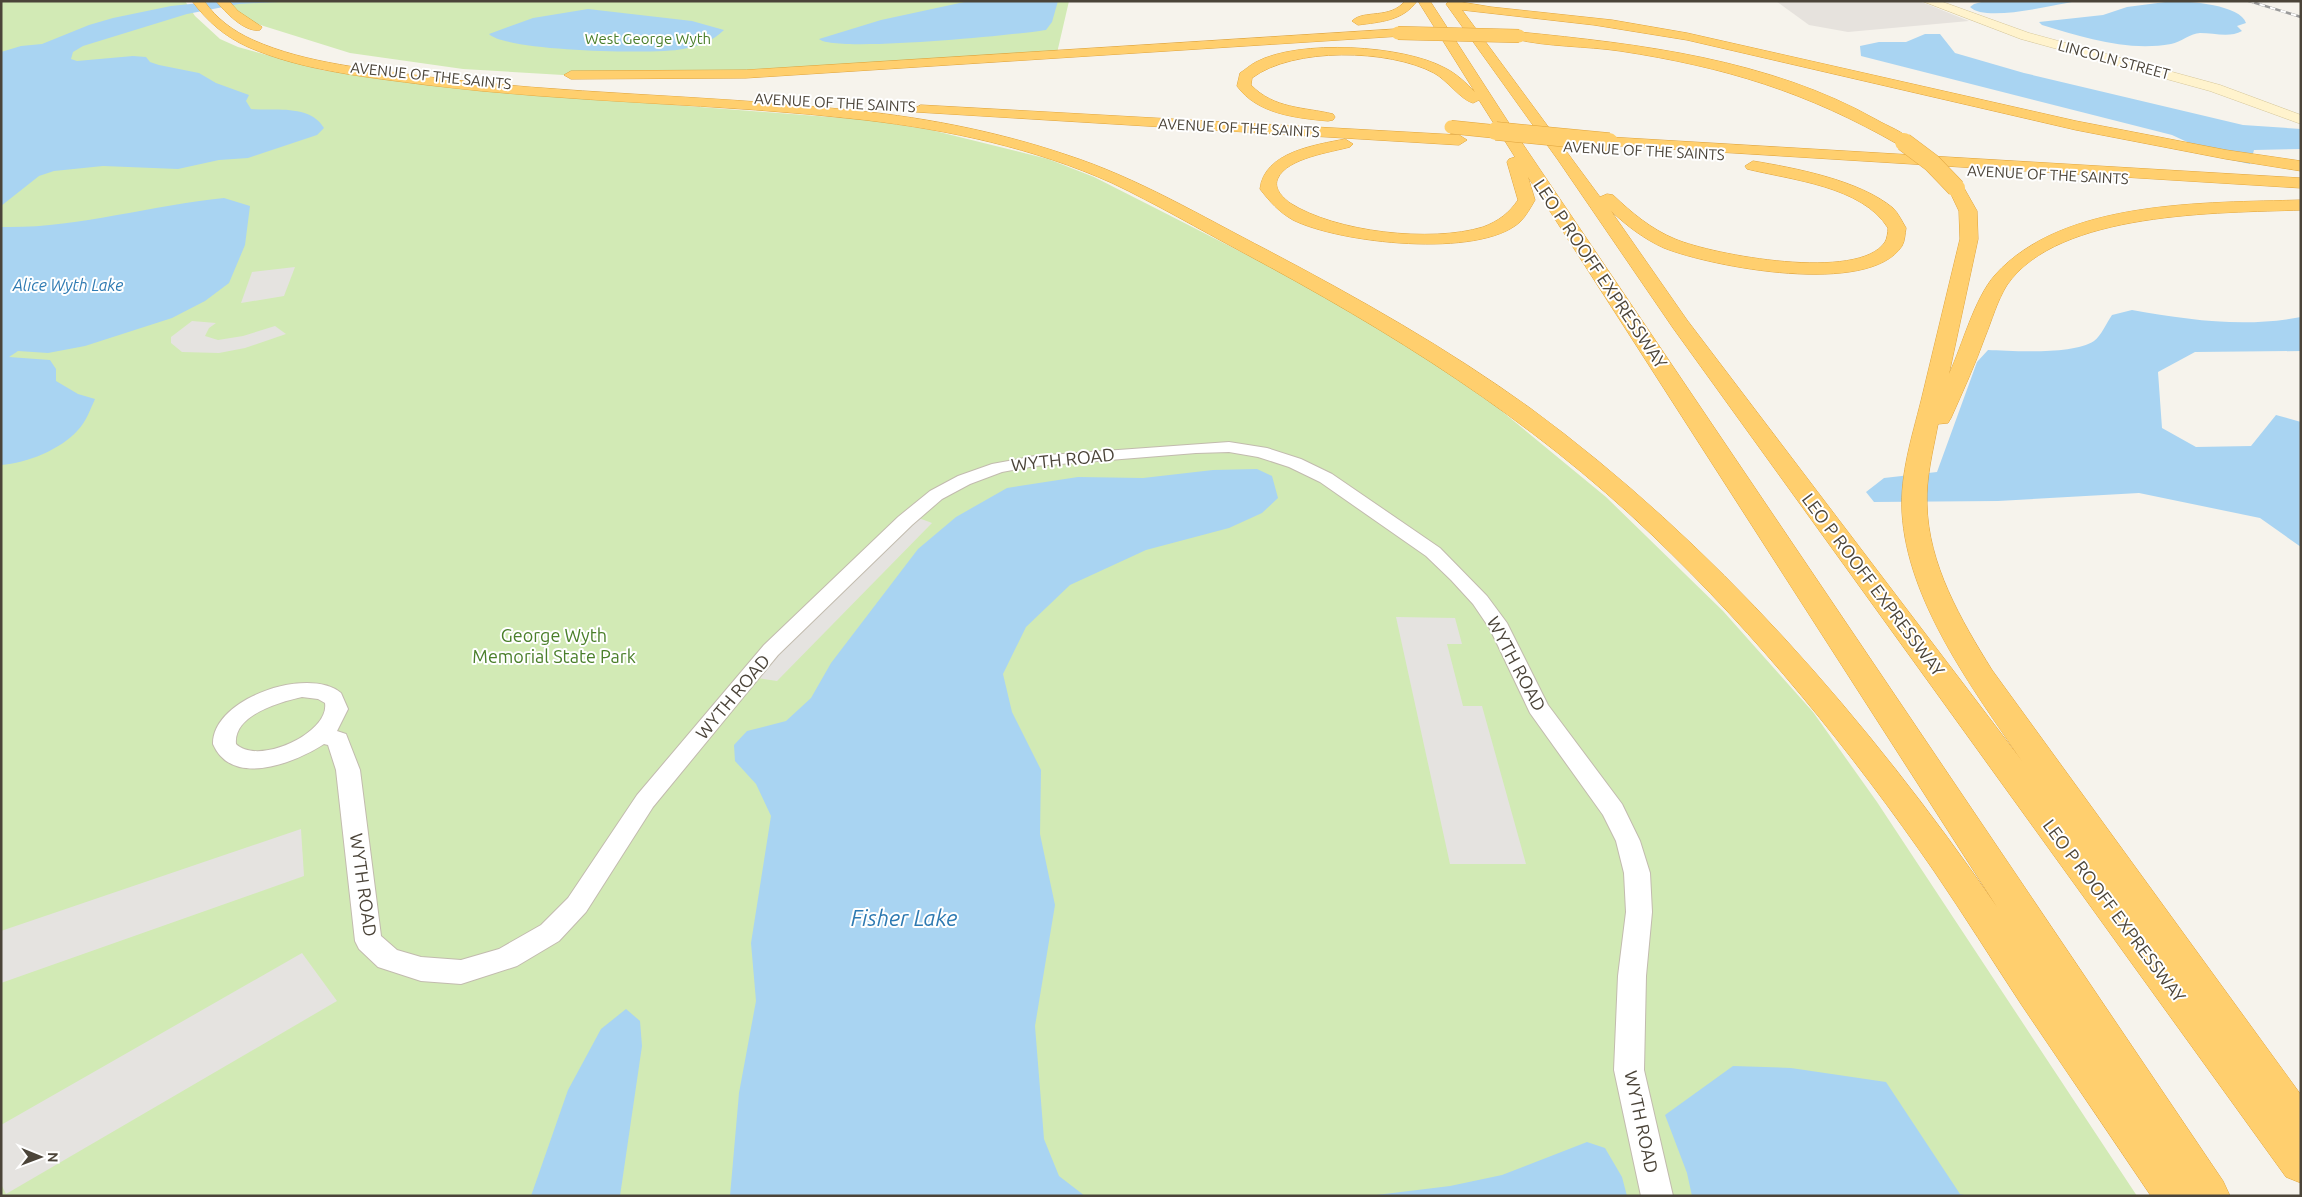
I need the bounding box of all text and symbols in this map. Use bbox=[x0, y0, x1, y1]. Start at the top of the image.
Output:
park label: West George Wyth bbox=[585, 30, 711, 47]
street label: LINCOLN STREET bbox=[2056, 36, 2173, 83]
street label: AVENUE OF THE SAINTS bbox=[350, 59, 512, 92]
street label: AVENUE OF THE SAINTS bbox=[754, 90, 916, 115]
street label: AVENUE OF THE SAINTS bbox=[1158, 115, 1320, 140]
street label: AVENUE OF THE SAINTS bbox=[1563, 138, 1725, 163]
street label: AVENUE OF THE SAINTS bbox=[1967, 162, 2129, 187]
street label: LEO P ROOFF EXPRESSWAY bbox=[1530, 175, 1672, 372]
water label: Alice Wyth Lake bbox=[12, 276, 123, 294]
street label: WYTH ROAD bbox=[1010, 444, 1116, 474]
street label: LEO P ROOFF EXPRESSWAY bbox=[1799, 489, 1949, 680]
street label: WYTH ROAD bbox=[1484, 613, 1550, 714]
park label: George Wyth Memorial State Park bbox=[472, 625, 636, 666]
street label: WYTH ROAD bbox=[691, 650, 773, 743]
street label: LEO P ROOFF EXPRESSWAY bbox=[2040, 815, 2190, 1006]
street label: WYTH ROAD bbox=[347, 832, 381, 938]
water label: Fisher Lake bbox=[851, 905, 957, 930]
street label: WYTH ROAD bbox=[1621, 1069, 1663, 1175]
north arrow bbox=[15, 1132, 65, 1182]
text: N bbox=[45, 1152, 61, 1163]

